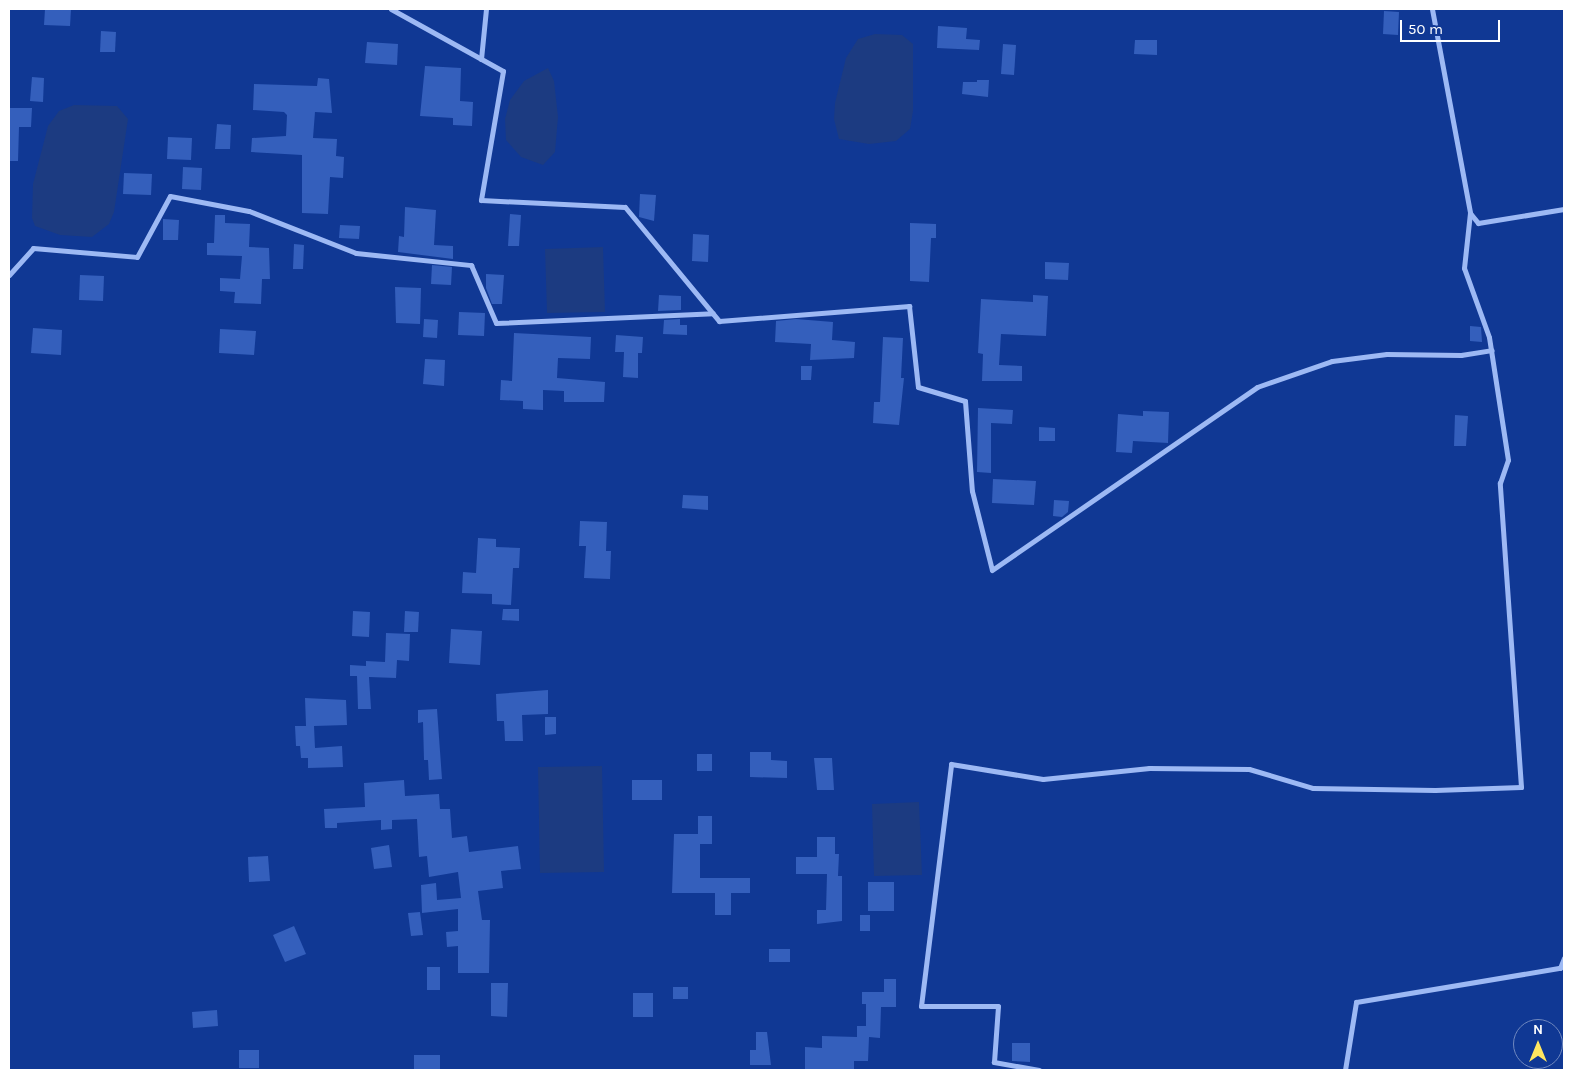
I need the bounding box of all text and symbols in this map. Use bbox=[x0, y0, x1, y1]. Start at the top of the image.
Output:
scale bar bbox=[1403, 10, 1503, 42]
text: 50 m bbox=[1408, 20, 1443, 38]
north arrow bbox=[1513, 1019, 1563, 1069]
text: N bbox=[1533, 1021, 1543, 1038]

